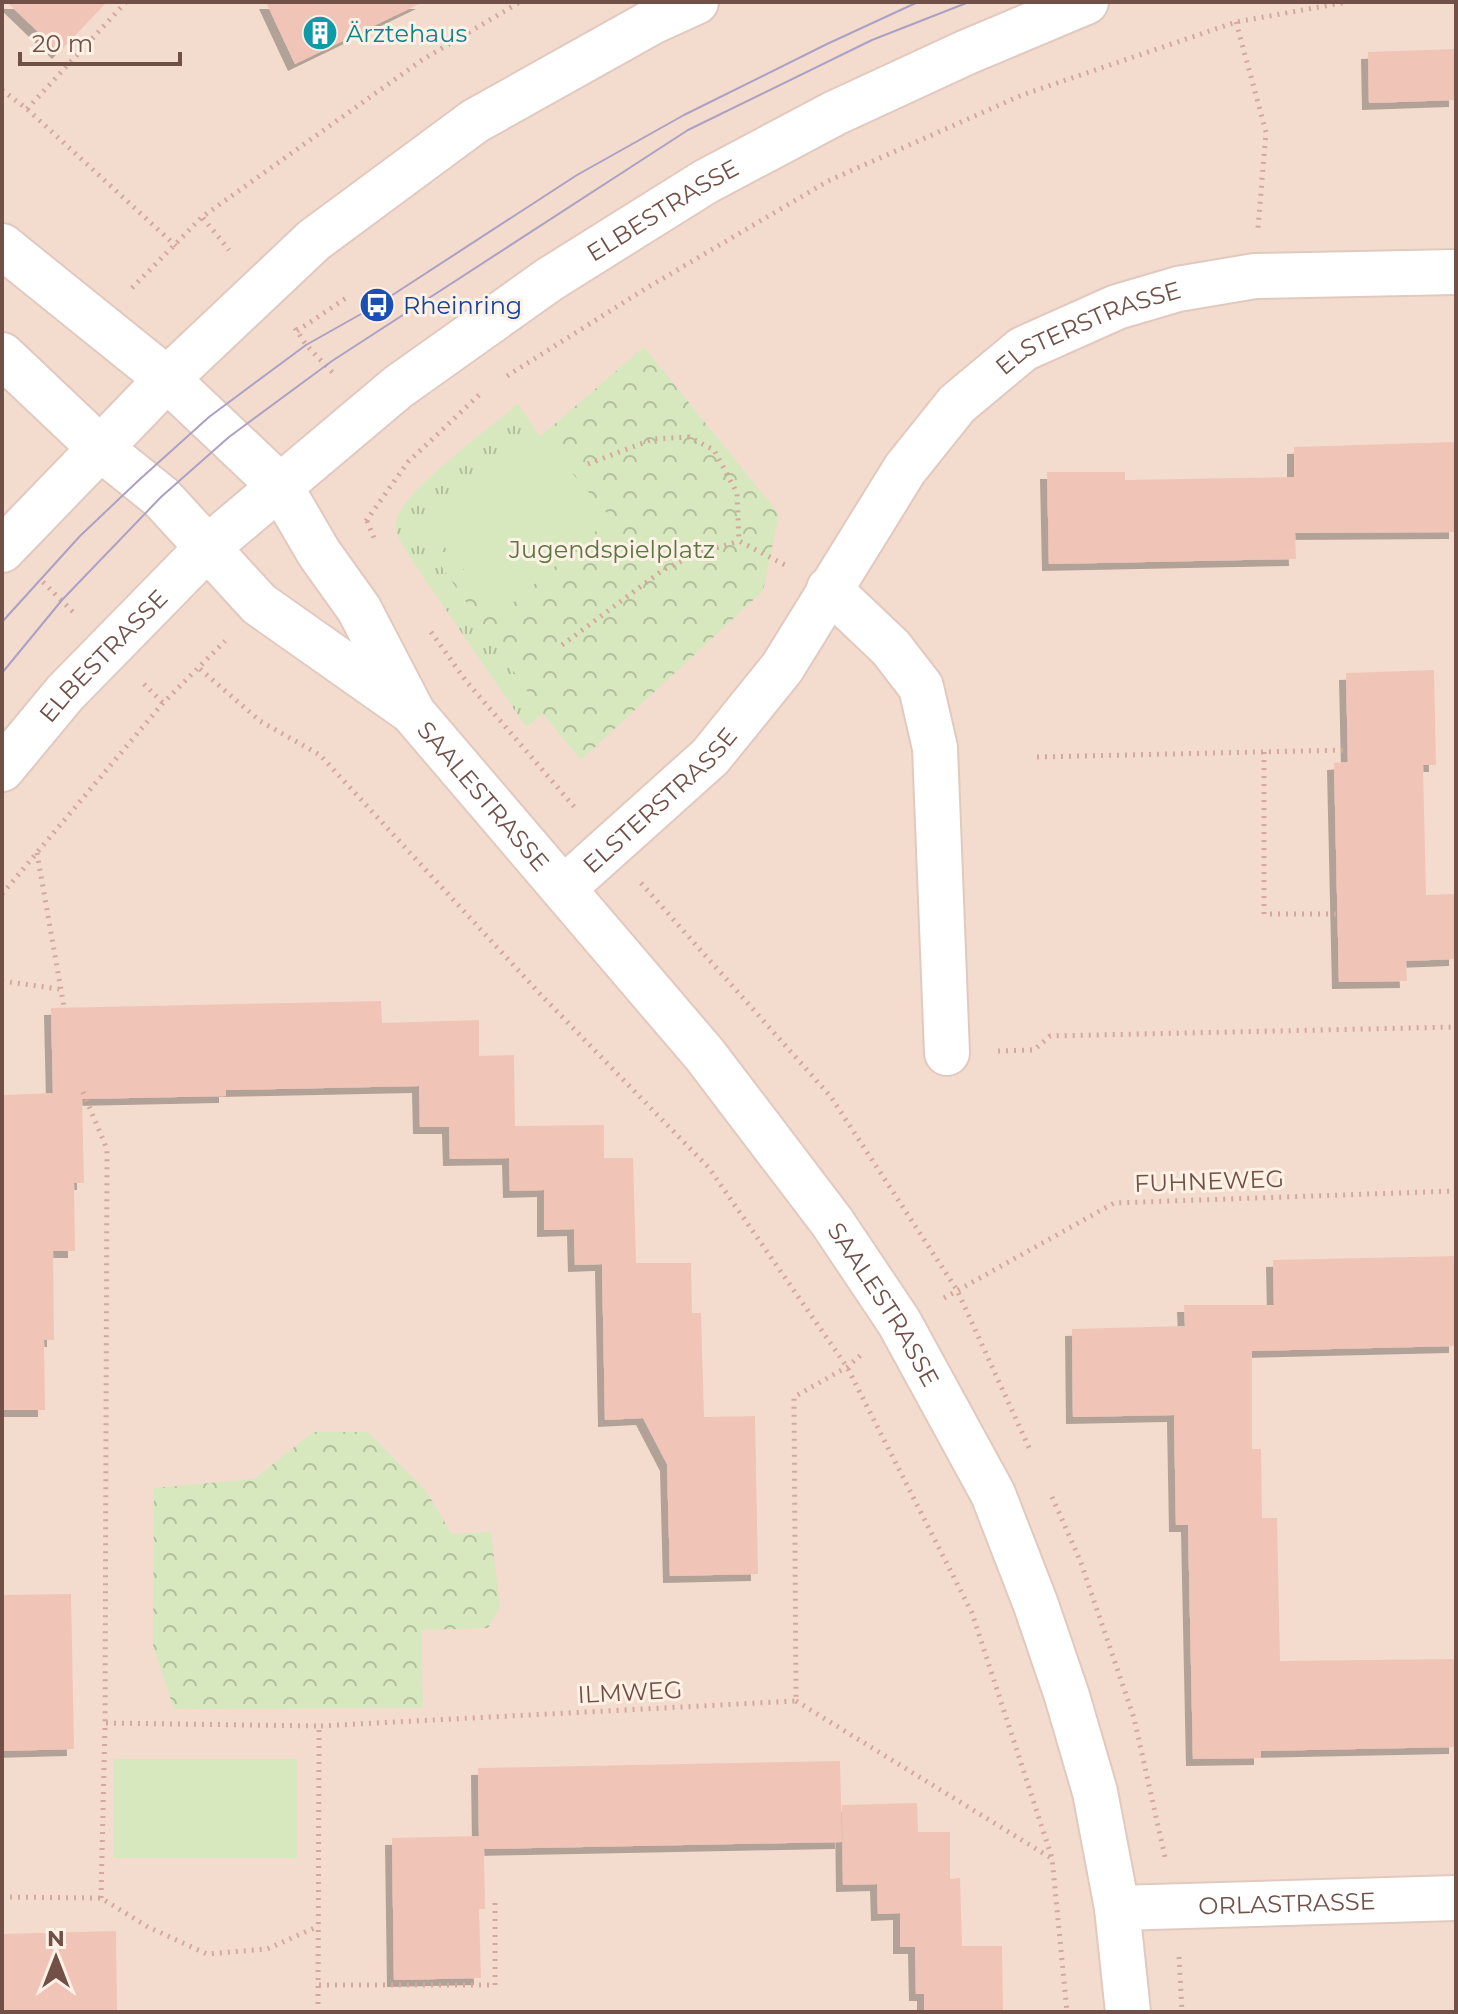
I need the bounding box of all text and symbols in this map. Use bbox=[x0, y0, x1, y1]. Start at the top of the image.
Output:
building icon: Ärztehaus bbox=[301, 14, 339, 52]
scale bar bbox=[20, 16, 180, 66]
place label: Ärztehaus bbox=[346, 19, 467, 48]
text: 20 m bbox=[32, 29, 93, 58]
street label: ELBESTRASSE bbox=[581, 152, 743, 267]
street label: ELSTERSTRASSE bbox=[989, 275, 1184, 381]
bus stop icon: Rheinring bbox=[358, 286, 396, 324]
place label: Rheinring bbox=[403, 291, 522, 320]
park label: Jugendspielplatz bbox=[508, 535, 715, 564]
street label: ELBESTRASSE bbox=[33, 583, 173, 728]
street label: SAALESTRASSE bbox=[412, 715, 556, 877]
street label: ELSTERSTRASSE bbox=[577, 721, 743, 879]
street label: FUHNEWEG bbox=[1134, 1164, 1284, 1198]
street label: SAALESTRASSE bbox=[822, 1217, 946, 1391]
street label: ILMWEG bbox=[577, 1675, 683, 1709]
street label: ORLASTRASSE bbox=[1198, 1886, 1376, 1920]
north arrow bbox=[16, 1918, 96, 1998]
text: N bbox=[47, 1925, 65, 1952]

